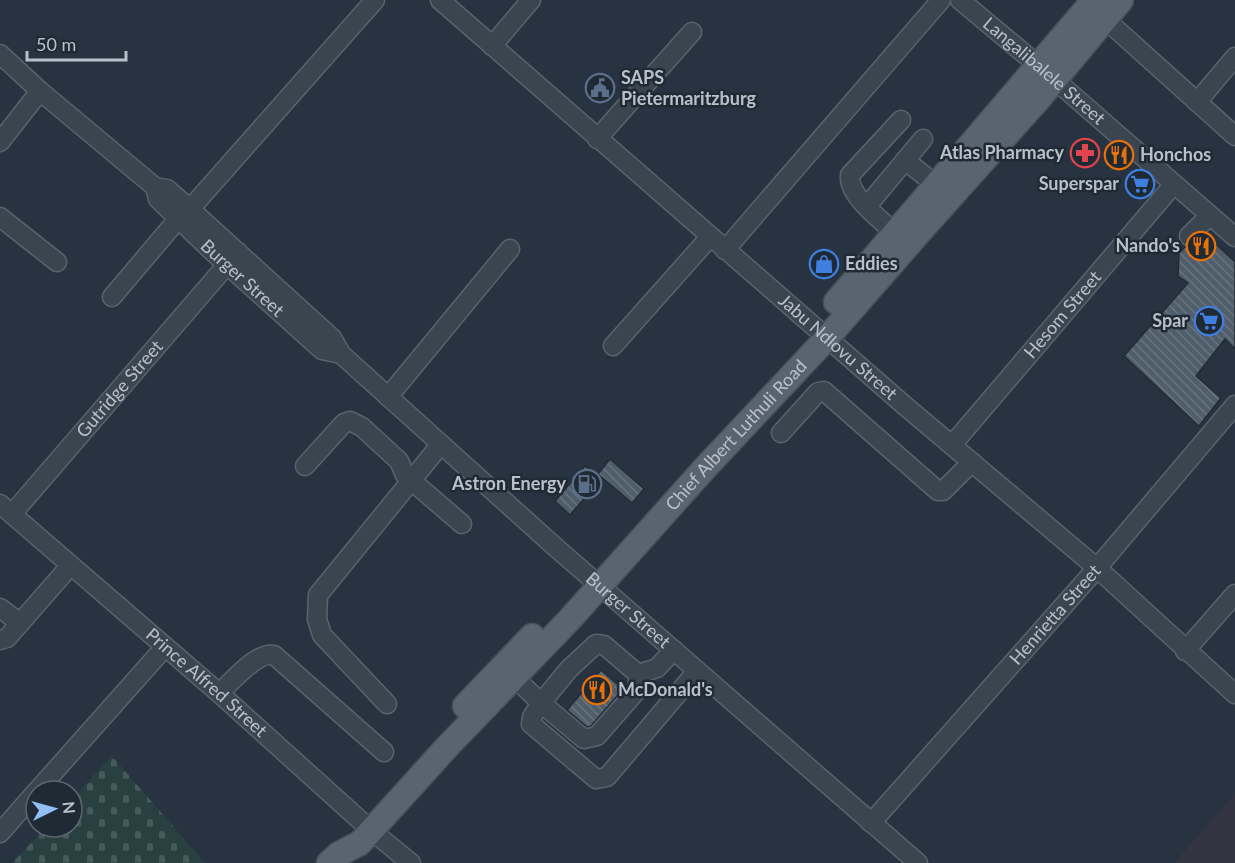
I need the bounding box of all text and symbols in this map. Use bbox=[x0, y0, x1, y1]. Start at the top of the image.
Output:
street label: Langalibalele Street bbox=[979, 12, 1111, 129]
scale bar bbox=[27, 24, 126, 62]
text: 50 m bbox=[36, 33, 76, 55]
place label: SAPS Pietermaritzburg bbox=[621, 66, 757, 109]
public building icon: SAPS Pietermaritzburg bbox=[584, 72, 616, 104]
pharmacy icon: Atlas Pharmacy bbox=[1069, 137, 1101, 169]
restaurant icon: Honchos bbox=[1103, 139, 1135, 171]
place label: Atlas Pharmacy bbox=[939, 141, 1065, 163]
place label: Honchos bbox=[1140, 143, 1211, 165]
supermarket icon: Superspar bbox=[1124, 168, 1156, 200]
place label: Superspar bbox=[1039, 172, 1119, 194]
restaurant icon: Nando's bbox=[1185, 230, 1217, 262]
street label: Burger Street bbox=[197, 234, 290, 321]
place label: Nando's bbox=[1115, 234, 1180, 256]
shop icon: Eddies bbox=[808, 248, 840, 280]
place label: Eddies bbox=[845, 252, 898, 274]
street label: Hesom Street bbox=[1019, 265, 1106, 362]
street label: Jabu Ndlovu Street bbox=[775, 289, 903, 404]
supermarket icon: Spar bbox=[1193, 305, 1225, 337]
place label: Spar bbox=[1152, 309, 1188, 331]
street label: Gutridge Street bbox=[71, 335, 167, 442]
street label: Chief Albert Luthuli Road bbox=[660, 355, 811, 515]
fuel station icon: Astron Energy bbox=[571, 468, 603, 500]
place label: Astron Energy bbox=[451, 472, 566, 494]
street label: Henrietta Street bbox=[1004, 559, 1105, 669]
street label: Burger Street bbox=[582, 567, 676, 653]
street label: Prince Alfred Street bbox=[142, 623, 273, 741]
restaurant icon: McDonald's bbox=[581, 674, 613, 706]
place label: McDonald's bbox=[618, 678, 713, 700]
north arrow bbox=[24, 779, 84, 839]
text: N bbox=[59, 801, 79, 815]

